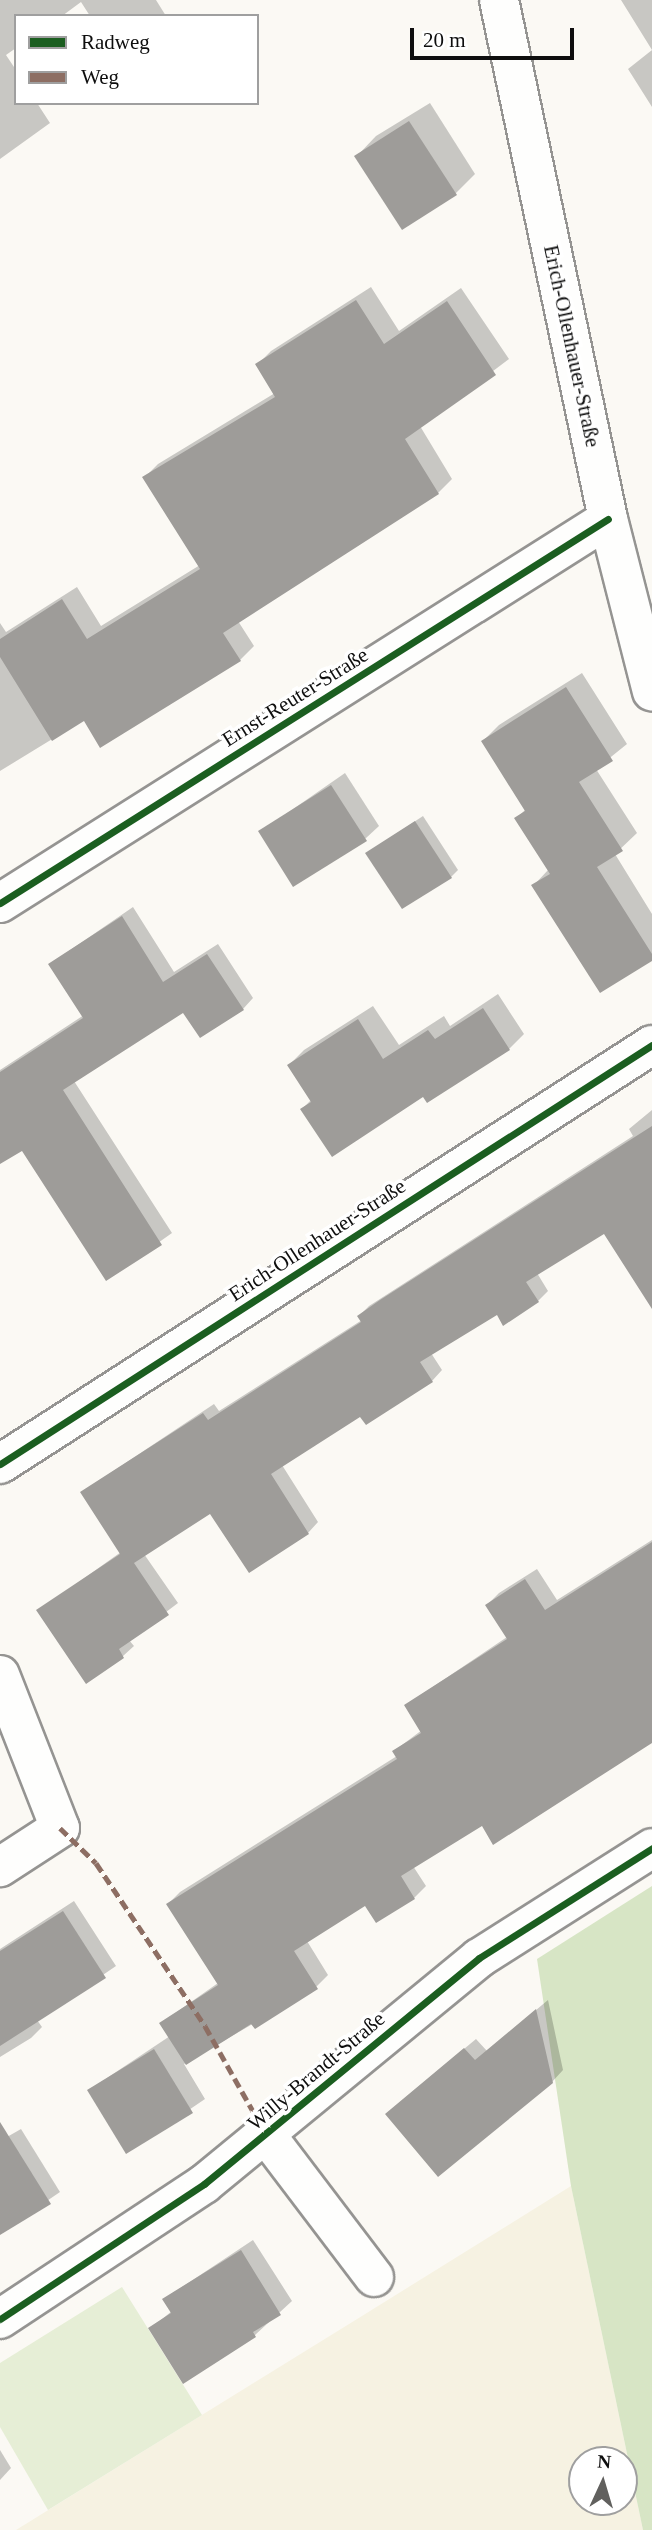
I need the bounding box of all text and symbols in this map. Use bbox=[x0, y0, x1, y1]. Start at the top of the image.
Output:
legend bbox=[14, 14, 259, 105]
scale bar bbox=[414, 14, 578, 58]
text: 20 m bbox=[423, 28, 466, 52]
text: Radweg bbox=[81, 30, 150, 54]
text: Weg bbox=[81, 65, 119, 89]
street label: Erich-Ollenhauer-Straße bbox=[538, 243, 606, 449]
street label: Ernst-Reuter-Straße bbox=[217, 642, 373, 752]
street label: Erich-Ollenhauer-Straße bbox=[224, 1173, 410, 1307]
street label: Willy-Brandt-Straße bbox=[242, 2006, 390, 2136]
north arrow bbox=[568, 2446, 638, 2516]
text: N bbox=[597, 2451, 612, 2473]

